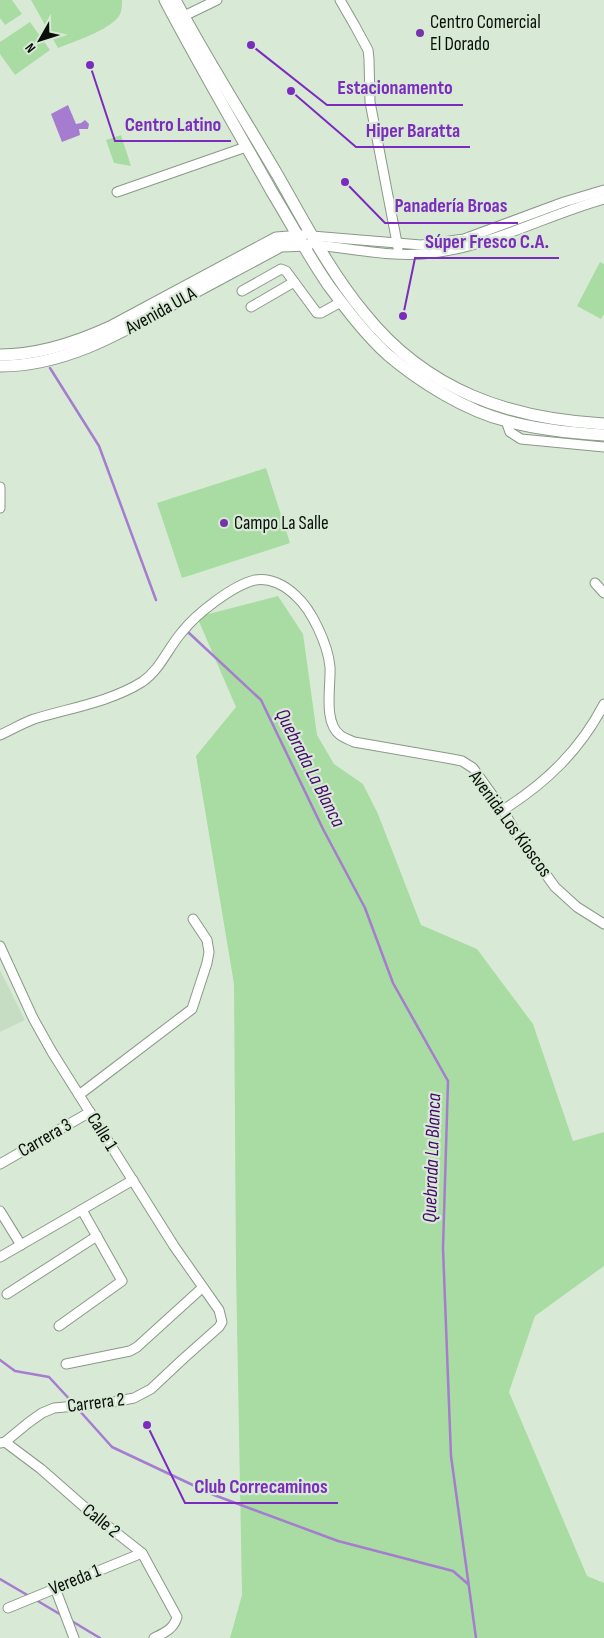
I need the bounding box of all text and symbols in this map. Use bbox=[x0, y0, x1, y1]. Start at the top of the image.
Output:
place label: Centro Comercial El Dorado bbox=[430, 11, 541, 56]
north arrow bbox=[15, 15, 65, 65]
marker: Centro Comercial El Dorado bbox=[414, 27, 426, 39]
text: N bbox=[21, 40, 39, 56]
callout: Estacionamento bbox=[327, 70, 463, 105]
text: Estacionamento bbox=[337, 76, 453, 100]
callout: Centro Latino bbox=[115, 106, 231, 141]
callout: Hiper Baratta bbox=[356, 112, 470, 147]
text: Centro Latino bbox=[125, 113, 221, 137]
text: Hiper Baratta bbox=[366, 119, 460, 143]
callout: Panadería Broas bbox=[385, 188, 518, 223]
text: Panadería Broas bbox=[395, 194, 508, 218]
callout: Súper Fresco C.A. bbox=[415, 223, 559, 258]
text: Súper Fresco C.A. bbox=[425, 230, 549, 254]
street label: Avenida ULA bbox=[121, 282, 201, 340]
place label: Campo La Salle bbox=[234, 512, 329, 535]
marker: Campo La Salle bbox=[218, 517, 230, 529]
water label: Quebrada La Blanca bbox=[270, 705, 350, 831]
street label: Avenida Los Kioscos bbox=[463, 765, 557, 882]
water label: Quebrada La Blanca bbox=[418, 1093, 446, 1223]
street label: Calle 1 bbox=[81, 1109, 123, 1156]
street label: Carrera 3 bbox=[14, 1114, 76, 1162]
street label: Carrera 2 bbox=[66, 1388, 126, 1418]
callout: Club Correcaminos bbox=[185, 1468, 338, 1503]
text: Club Correcaminos bbox=[194, 1475, 328, 1499]
street label: Calle 2 bbox=[78, 1499, 124, 1543]
street label: Vereda 1 bbox=[46, 1559, 104, 1601]

